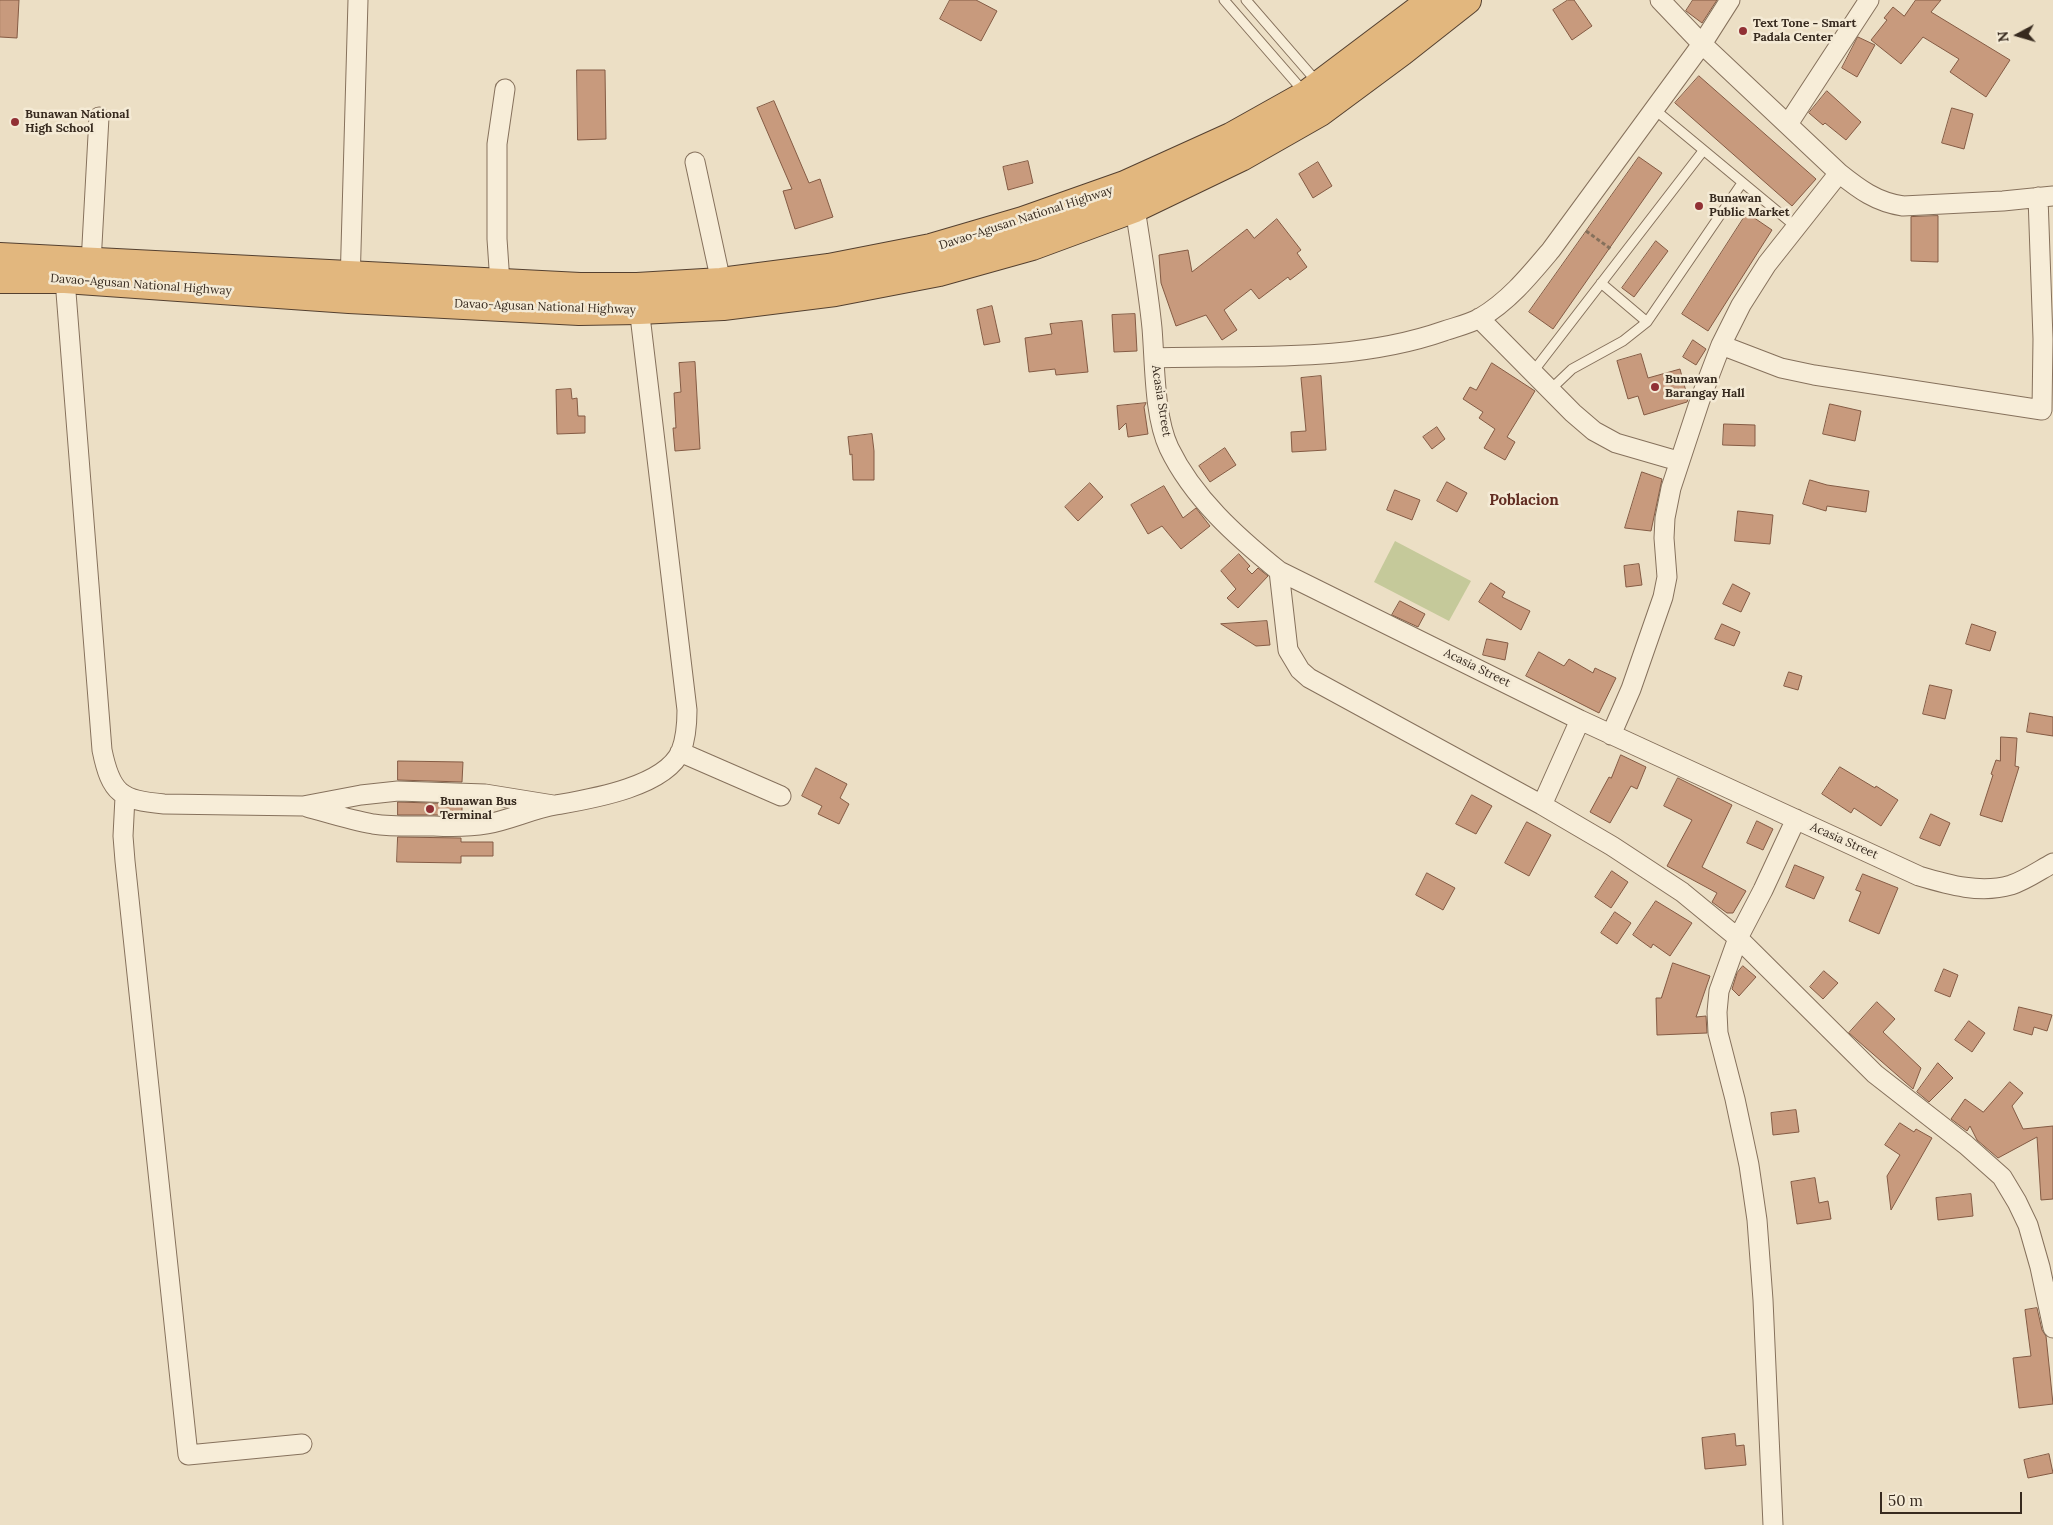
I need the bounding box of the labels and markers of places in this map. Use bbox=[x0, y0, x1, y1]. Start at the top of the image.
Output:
place label: Text Tone - Smart Padala Center bbox=[1753, 17, 1856, 45]
marker: Text Tone - Smart Padala Center bbox=[1737, 25, 1749, 37]
place label: Bunawan National High School bbox=[25, 108, 129, 136]
marker: Bunawan National High School bbox=[9, 116, 21, 128]
place label: Bunawan Public Market bbox=[1709, 192, 1790, 220]
marker: Bunawan Public Market bbox=[1693, 200, 1705, 212]
place label: Bunawan Barangay Hall bbox=[1665, 373, 1745, 401]
marker: Bunawan Barangay Hall bbox=[1649, 381, 1661, 393]
place label: Bunawan Bus Terminal bbox=[440, 795, 517, 823]
marker: Bunawan Bus Terminal bbox=[424, 803, 436, 815]

